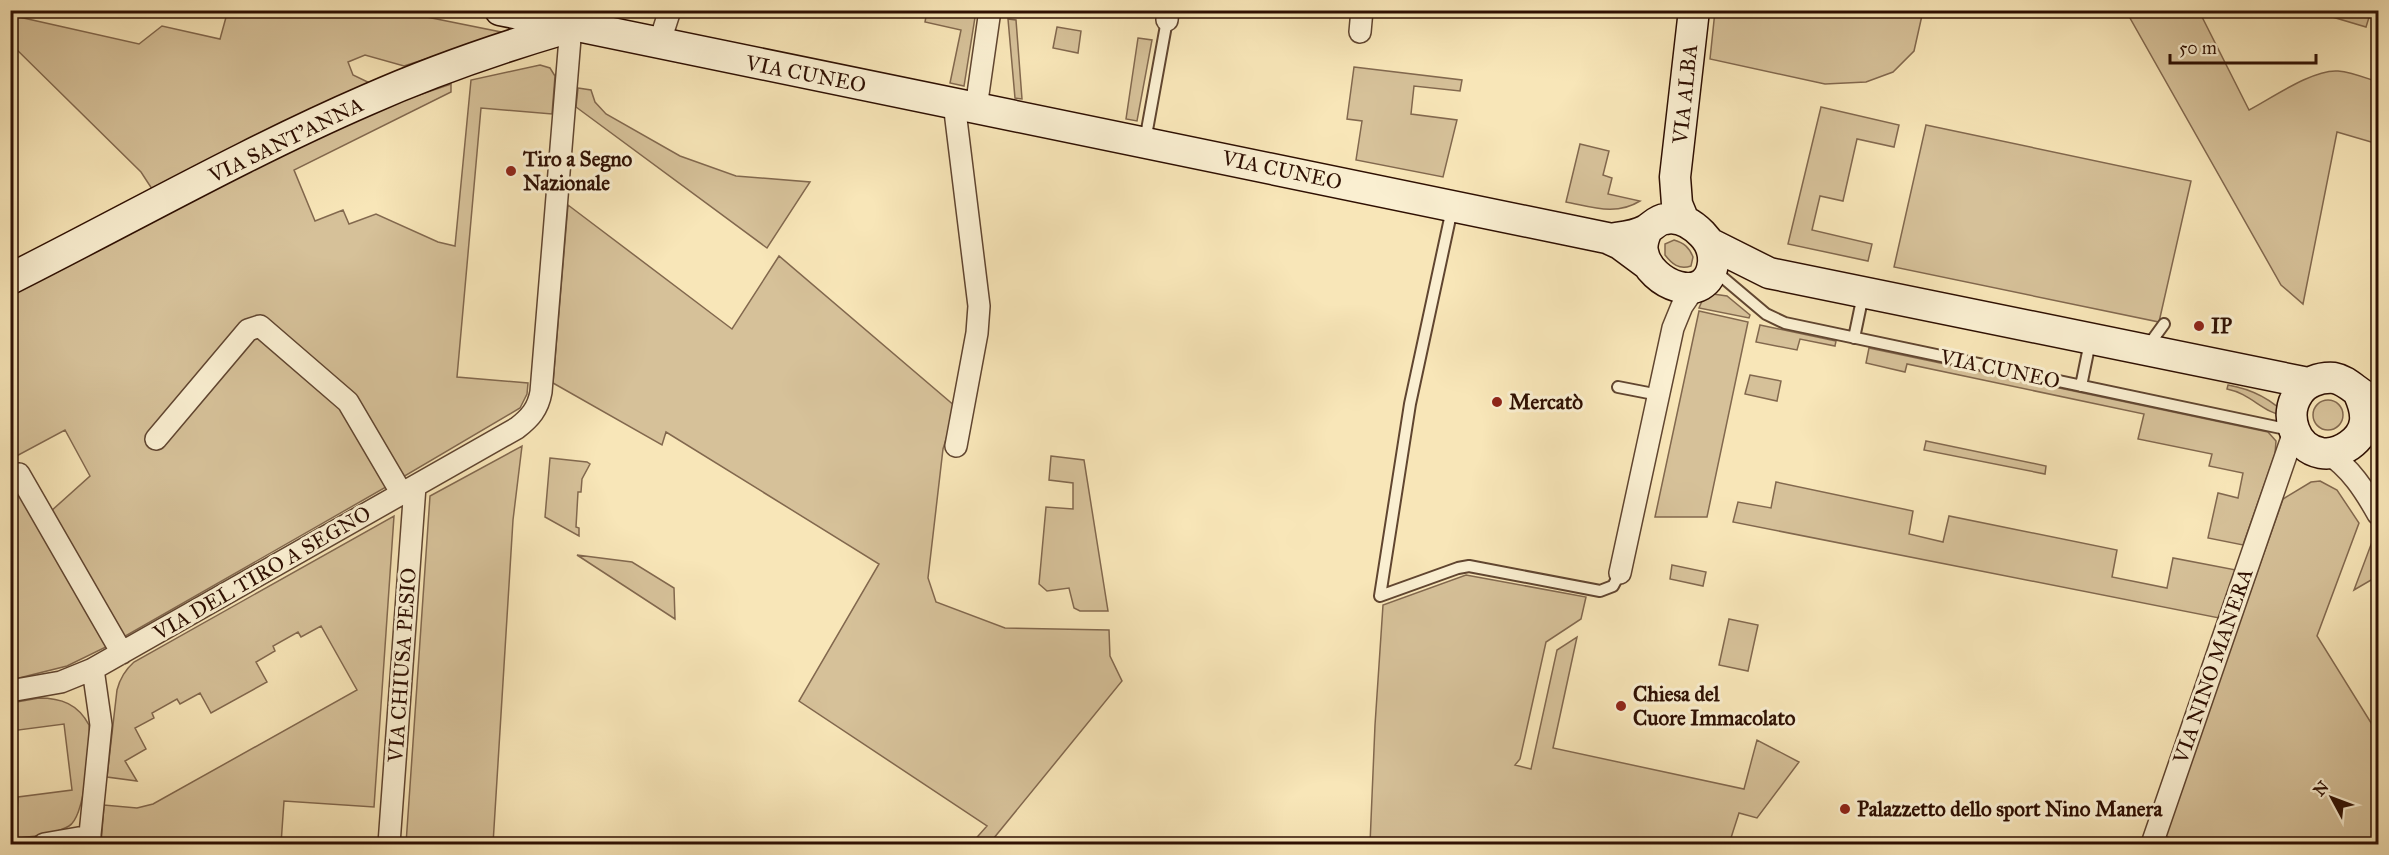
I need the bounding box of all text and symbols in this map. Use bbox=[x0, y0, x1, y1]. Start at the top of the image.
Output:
scale bar bbox=[2170, 27, 2316, 65]
text: 50 m bbox=[2179, 37, 2217, 59]
street label: VIA ALBA bbox=[1667, 43, 1703, 146]
street label: VIA CUNEO bbox=[743, 49, 868, 98]
street label: VIA SANT'ANNA bbox=[204, 91, 368, 189]
street label: VIA CUNEO bbox=[1219, 144, 1344, 195]
place label: Tiro a Segno Nazionale bbox=[522, 146, 633, 196]
marker: Tiro a Segno Nazionale bbox=[504, 164, 518, 178]
place label: IP bbox=[2211, 313, 2232, 339]
marker: IP bbox=[2192, 319, 2206, 333]
street label: VIA CUNEO bbox=[1937, 343, 2062, 394]
place label: Mercatò bbox=[1509, 389, 1583, 415]
marker: Mercatò bbox=[1490, 395, 1504, 409]
street label: VIA DEL TIRO A SEGNO bbox=[148, 500, 375, 646]
street label: VIA NINO MANERA bbox=[2167, 565, 2259, 768]
street label: VIA CHIUSA PESIO bbox=[382, 567, 422, 764]
place label: Chiesa del Cuore Immacolato bbox=[1633, 681, 1796, 731]
marker: Chiesa del Cuore Immacolato bbox=[1614, 699, 1628, 713]
north arrow bbox=[2302, 768, 2362, 828]
text: N bbox=[2309, 777, 2333, 800]
place label: Palazzetto dello sport Nino Manera bbox=[1857, 796, 2163, 822]
marker: Palazzetto dello sport Nino Manera bbox=[1838, 802, 1852, 816]

